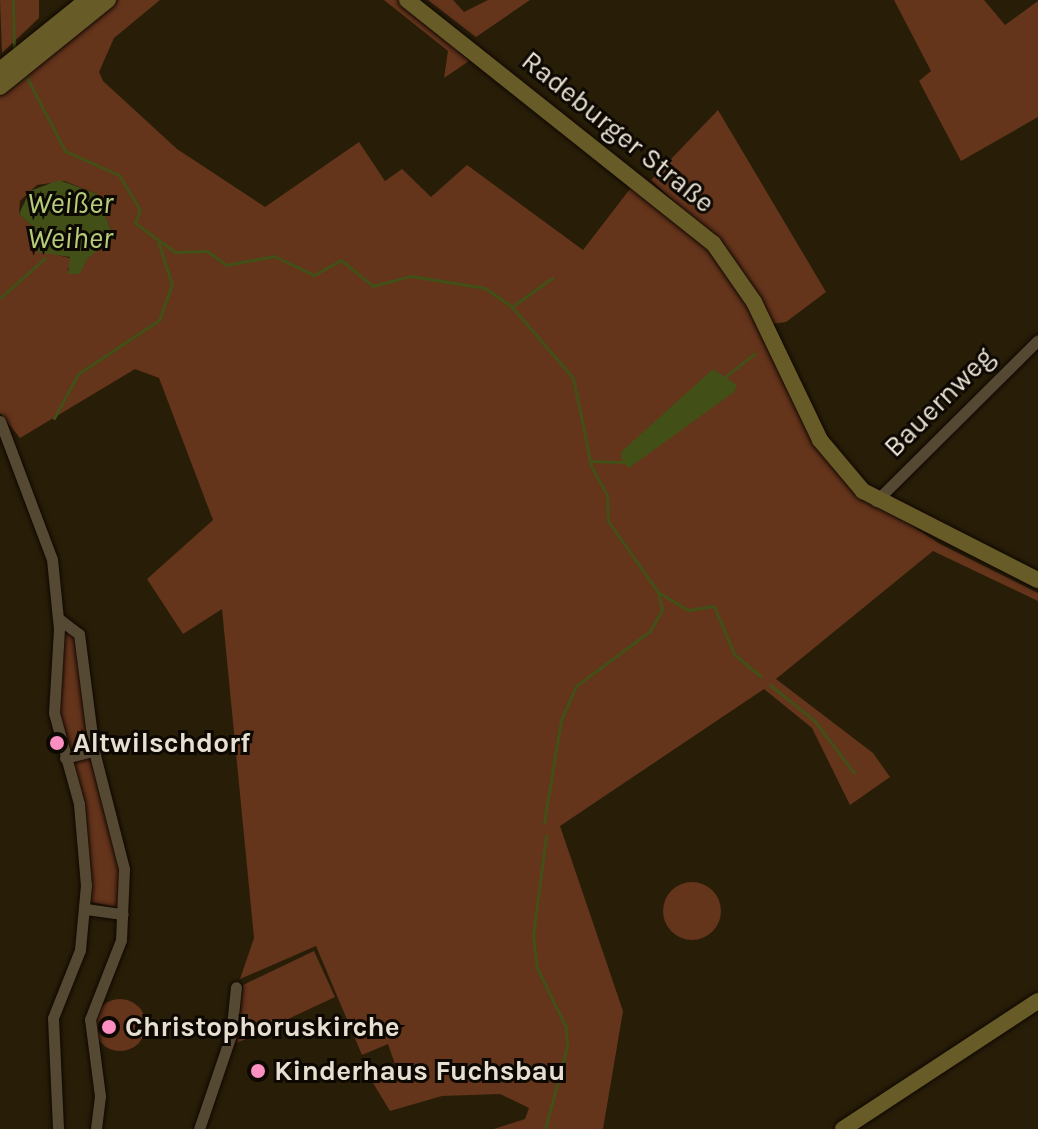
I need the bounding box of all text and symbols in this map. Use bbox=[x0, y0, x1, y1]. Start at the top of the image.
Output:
street label: Radeburger Straße bbox=[515, 44, 721, 220]
water label: Weißer Weiher bbox=[27, 185, 113, 256]
street label: Bauernweg bbox=[877, 340, 1001, 464]
place label: Altwilschdorf bbox=[73, 726, 250, 760]
marker: Altwilschdorf bbox=[48, 734, 66, 752]
place label: Christophoruskirche bbox=[125, 1010, 400, 1044]
marker: Christophoruskirche bbox=[100, 1018, 118, 1036]
place label: Kinderhaus Fuchsbau bbox=[274, 1054, 566, 1088]
marker: Kinderhaus Fuchsbau bbox=[249, 1062, 267, 1080]

